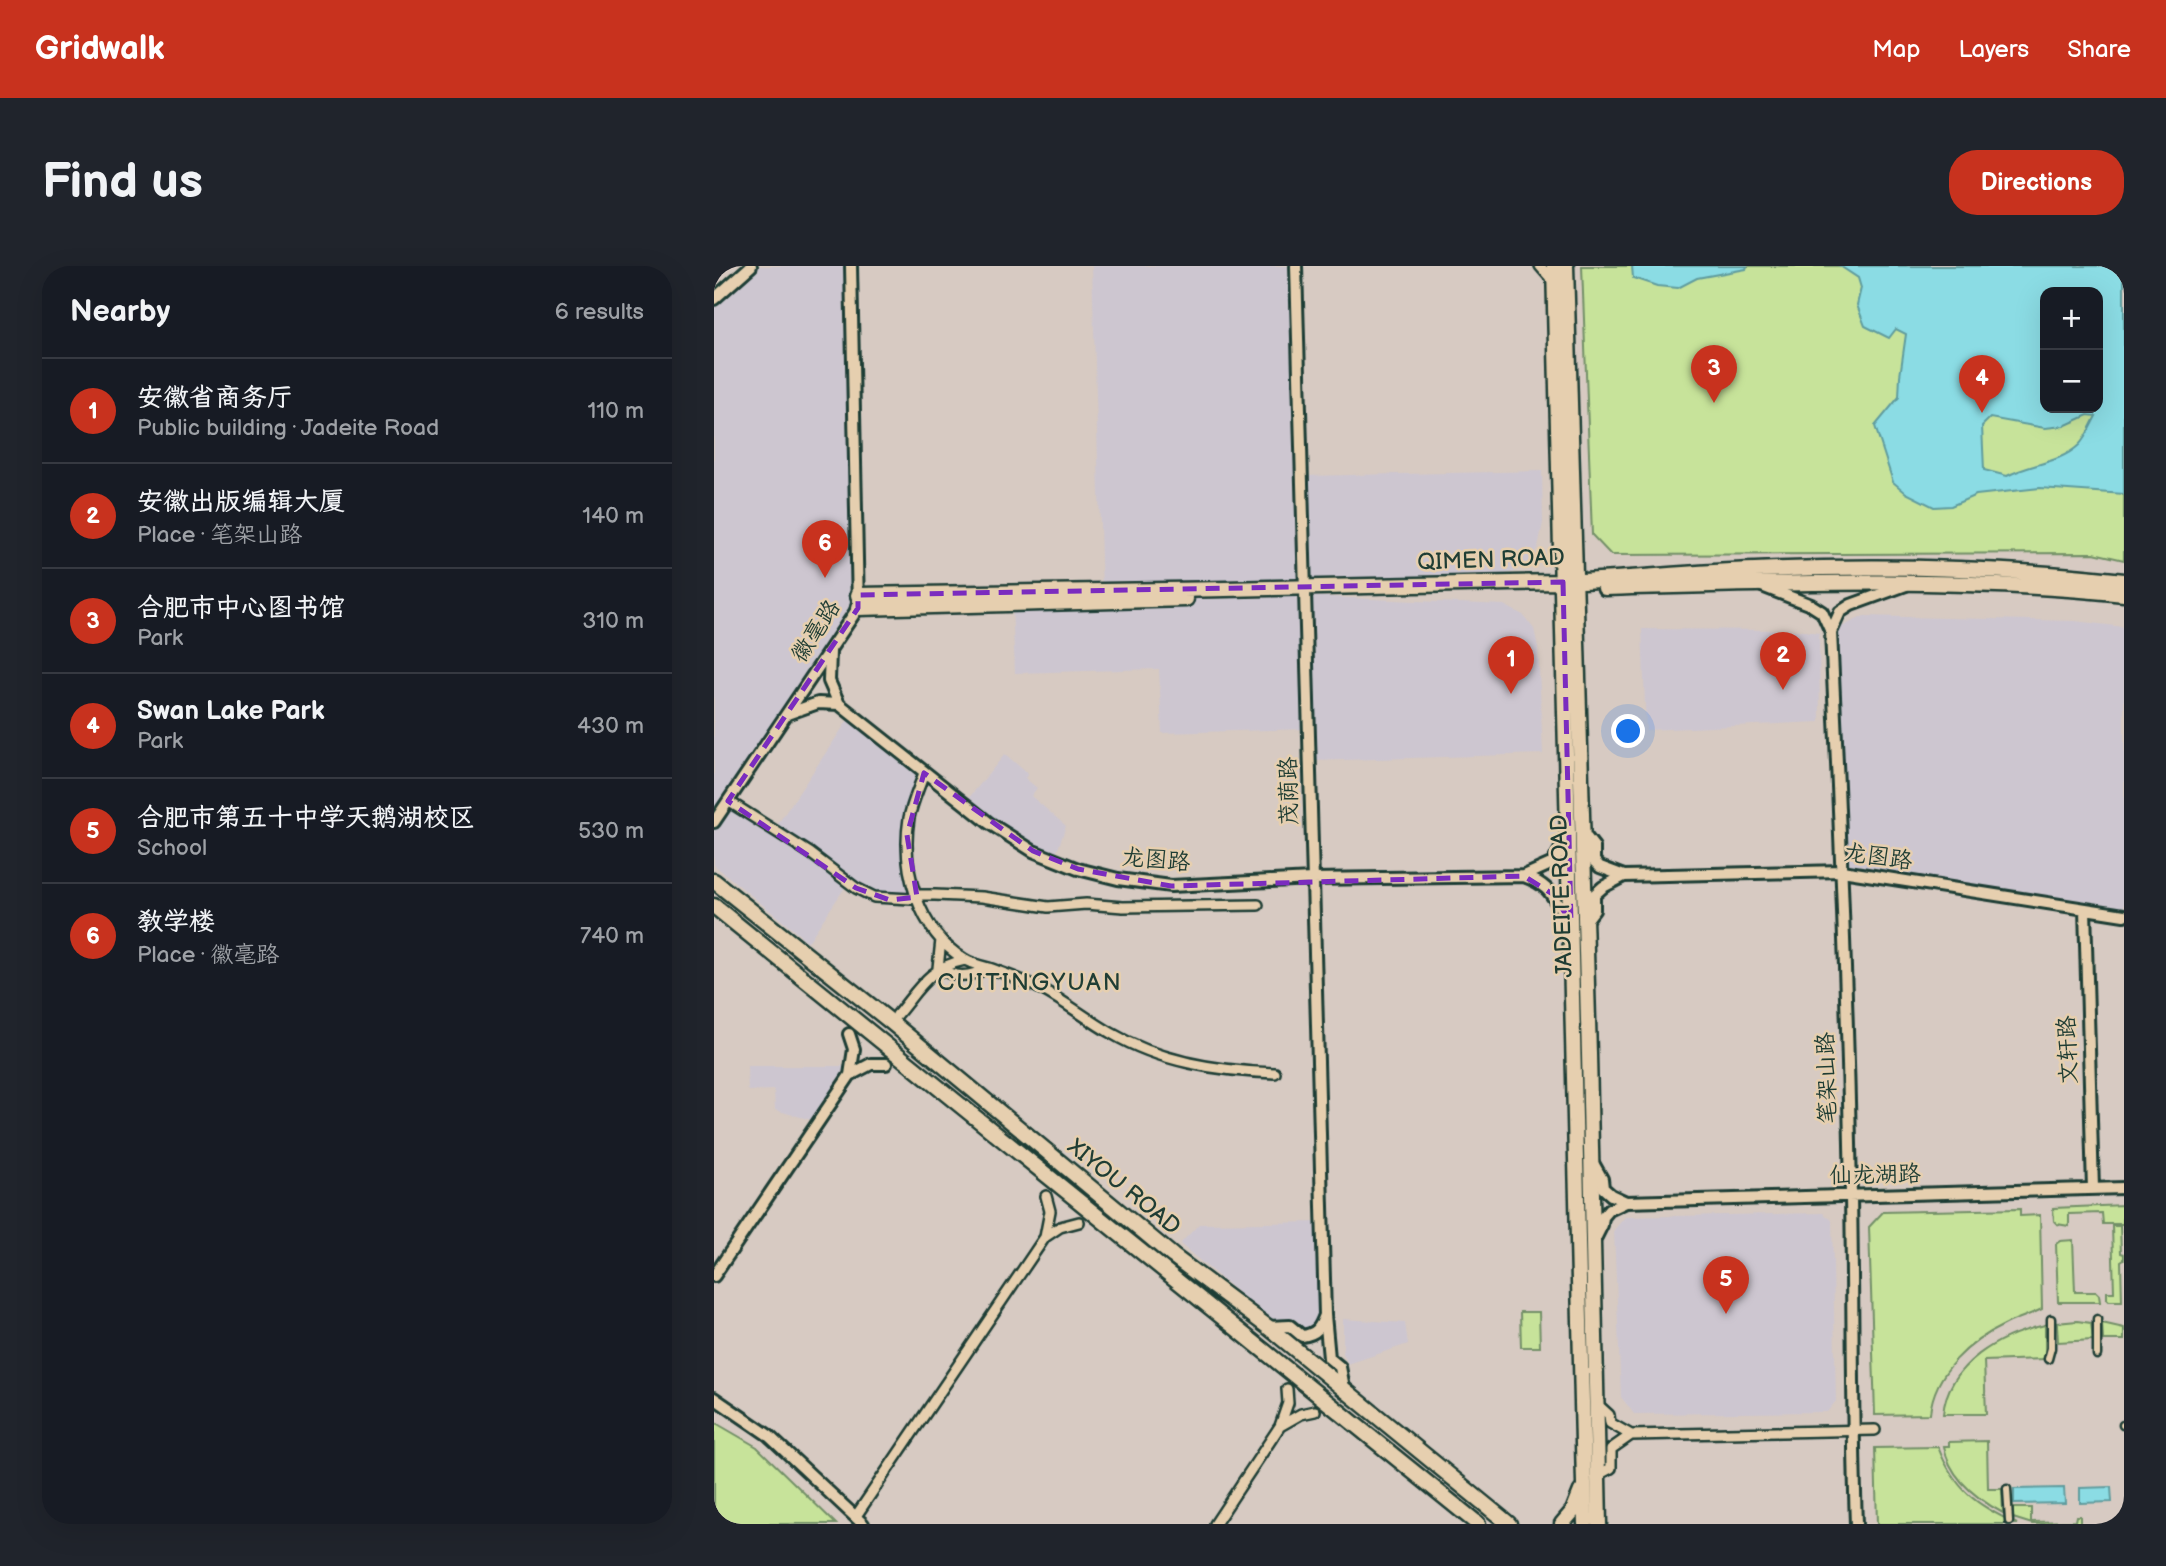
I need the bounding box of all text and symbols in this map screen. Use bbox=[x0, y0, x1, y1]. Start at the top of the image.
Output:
text: Gridwalk bbox=[35, 29, 165, 69]
text: Map bbox=[1872, 35, 1920, 64]
text: Layers bbox=[1958, 35, 2029, 64]
text: Share bbox=[2067, 35, 2131, 64]
button: Directions bbox=[1949, 150, 2124, 215]
text: Find us bbox=[42, 153, 203, 212]
map controls bbox=[2040, 287, 2103, 413]
button: + bbox=[2040, 287, 2103, 350]
text: Nearby bbox=[70, 294, 170, 330]
text: 6 results bbox=[555, 298, 644, 326]
pin: 3 bbox=[1691, 345, 1737, 403]
button: − bbox=[2040, 350, 2103, 413]
pin: 4 bbox=[1959, 355, 2005, 413]
text: 安徽省商务厅 bbox=[137, 383, 293, 414]
text: 1 bbox=[88, 397, 98, 425]
text: 110 m bbox=[587, 397, 644, 425]
text: Public building · Jadeite Road bbox=[137, 414, 439, 442]
text: 安徽出版编辑大厦 bbox=[137, 487, 345, 518]
text: 2 bbox=[86, 502, 100, 530]
text: 140 m bbox=[582, 502, 644, 530]
pin: 6 bbox=[802, 520, 848, 578]
text: Place · 笔架山路 bbox=[137, 521, 302, 549]
street label: QIMEN ROAD bbox=[1417, 543, 1565, 577]
text: 合肥市中心图书馆 bbox=[137, 593, 345, 624]
street label: 徽毫路 bbox=[785, 594, 847, 668]
text: 3 bbox=[86, 607, 100, 635]
text: 310 m bbox=[582, 607, 644, 635]
text: Park bbox=[137, 624, 183, 652]
pin: 2 bbox=[1760, 632, 1806, 690]
pin: 1 bbox=[1488, 636, 1534, 694]
text: Swan Lake Park bbox=[137, 696, 325, 727]
text: 4 bbox=[86, 712, 100, 740]
text: 430 m bbox=[577, 712, 644, 740]
your location bbox=[1611, 714, 1645, 748]
text: Park bbox=[137, 727, 183, 755]
street label: 茂荫路 bbox=[1274, 756, 1304, 826]
text: 合肥市第五十中学天鹅湖校区 bbox=[137, 803, 475, 834]
street label: JADEITE ROAD bbox=[1545, 814, 1579, 978]
text: 5 bbox=[86, 817, 100, 845]
text: 530 m bbox=[578, 817, 644, 845]
text: School bbox=[137, 834, 207, 862]
street label: 龙图路 bbox=[1842, 838, 1914, 876]
street label: 龙图路 bbox=[1120, 843, 1192, 877]
text: 教学楼 bbox=[137, 907, 215, 938]
text: 6 bbox=[86, 922, 100, 950]
text: 740 m bbox=[580, 922, 644, 950]
text: Place · 徽毫路 bbox=[137, 941, 279, 969]
district label: CUITINGYUAN bbox=[937, 968, 1123, 997]
street label: 文轩路 bbox=[2053, 1015, 2083, 1085]
street label: 笔架山路 bbox=[1811, 1032, 1843, 1124]
street label: XIYOU ROAD bbox=[1061, 1132, 1186, 1241]
street label: 仙龙湖路 bbox=[1829, 1160, 1921, 1190]
pin: 5 bbox=[1703, 1256, 1749, 1314]

